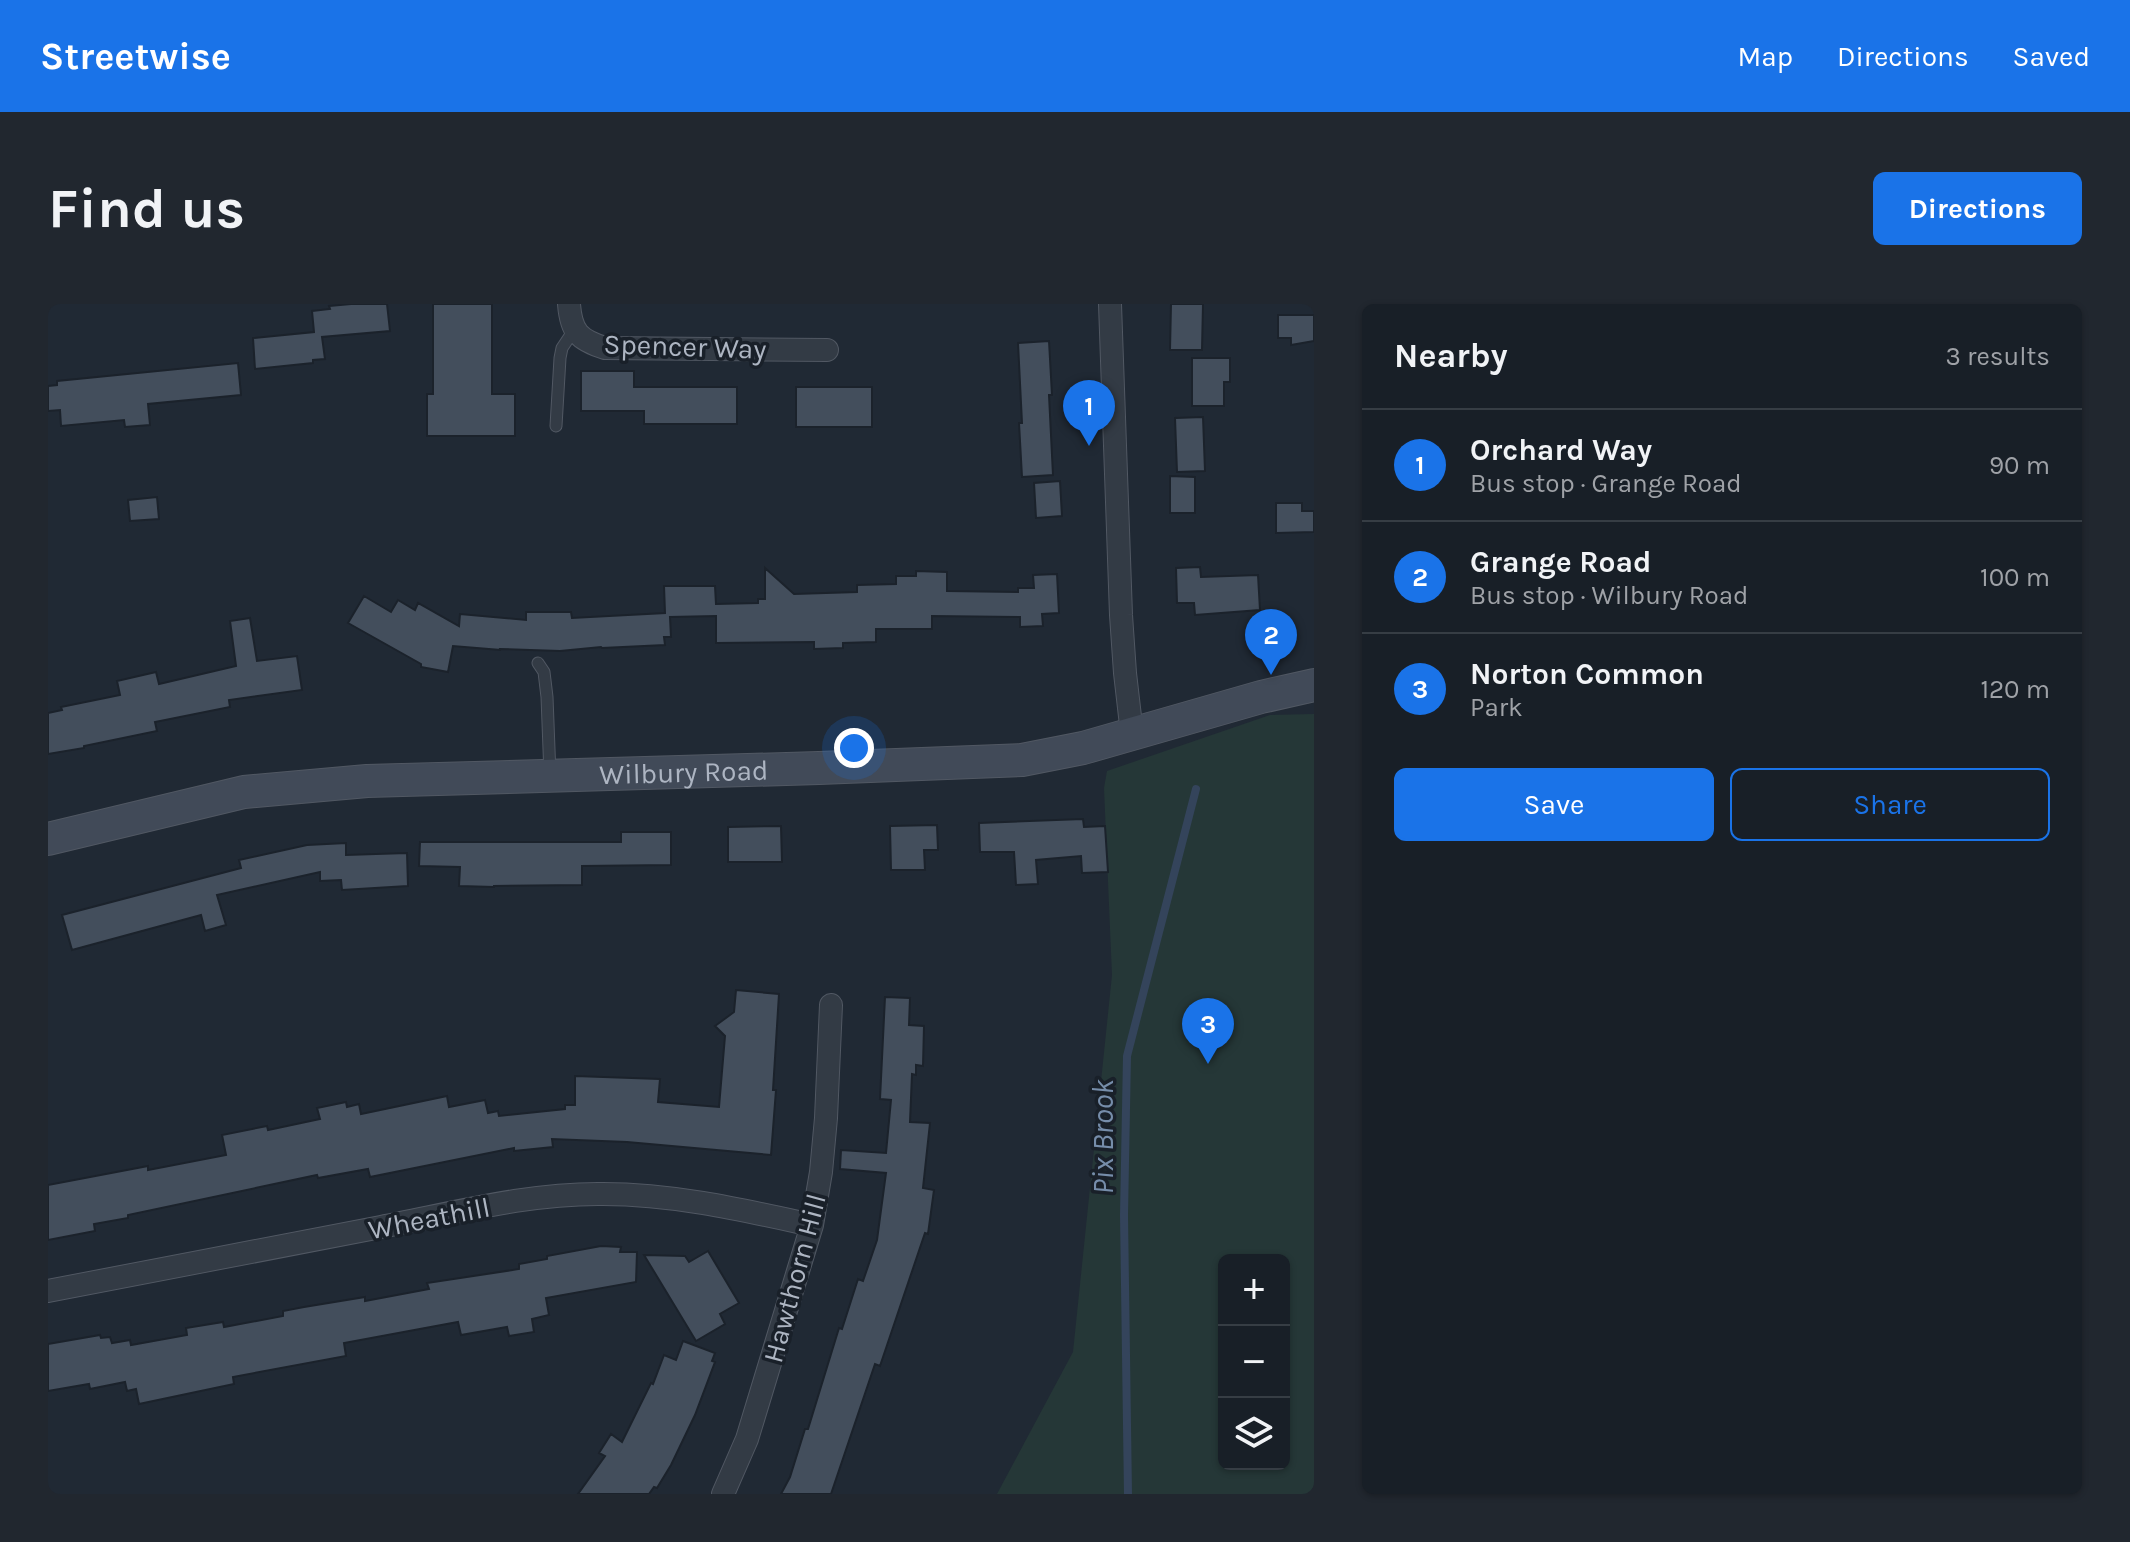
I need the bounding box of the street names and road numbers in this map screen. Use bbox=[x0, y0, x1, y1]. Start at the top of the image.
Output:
street label: Spencer Way bbox=[603, 327, 767, 366]
street label: Wilbury Road bbox=[599, 753, 769, 791]
street label: Hawthorn Hill bbox=[756, 1190, 833, 1366]
street label: Wheathill bbox=[365, 1191, 493, 1246]

